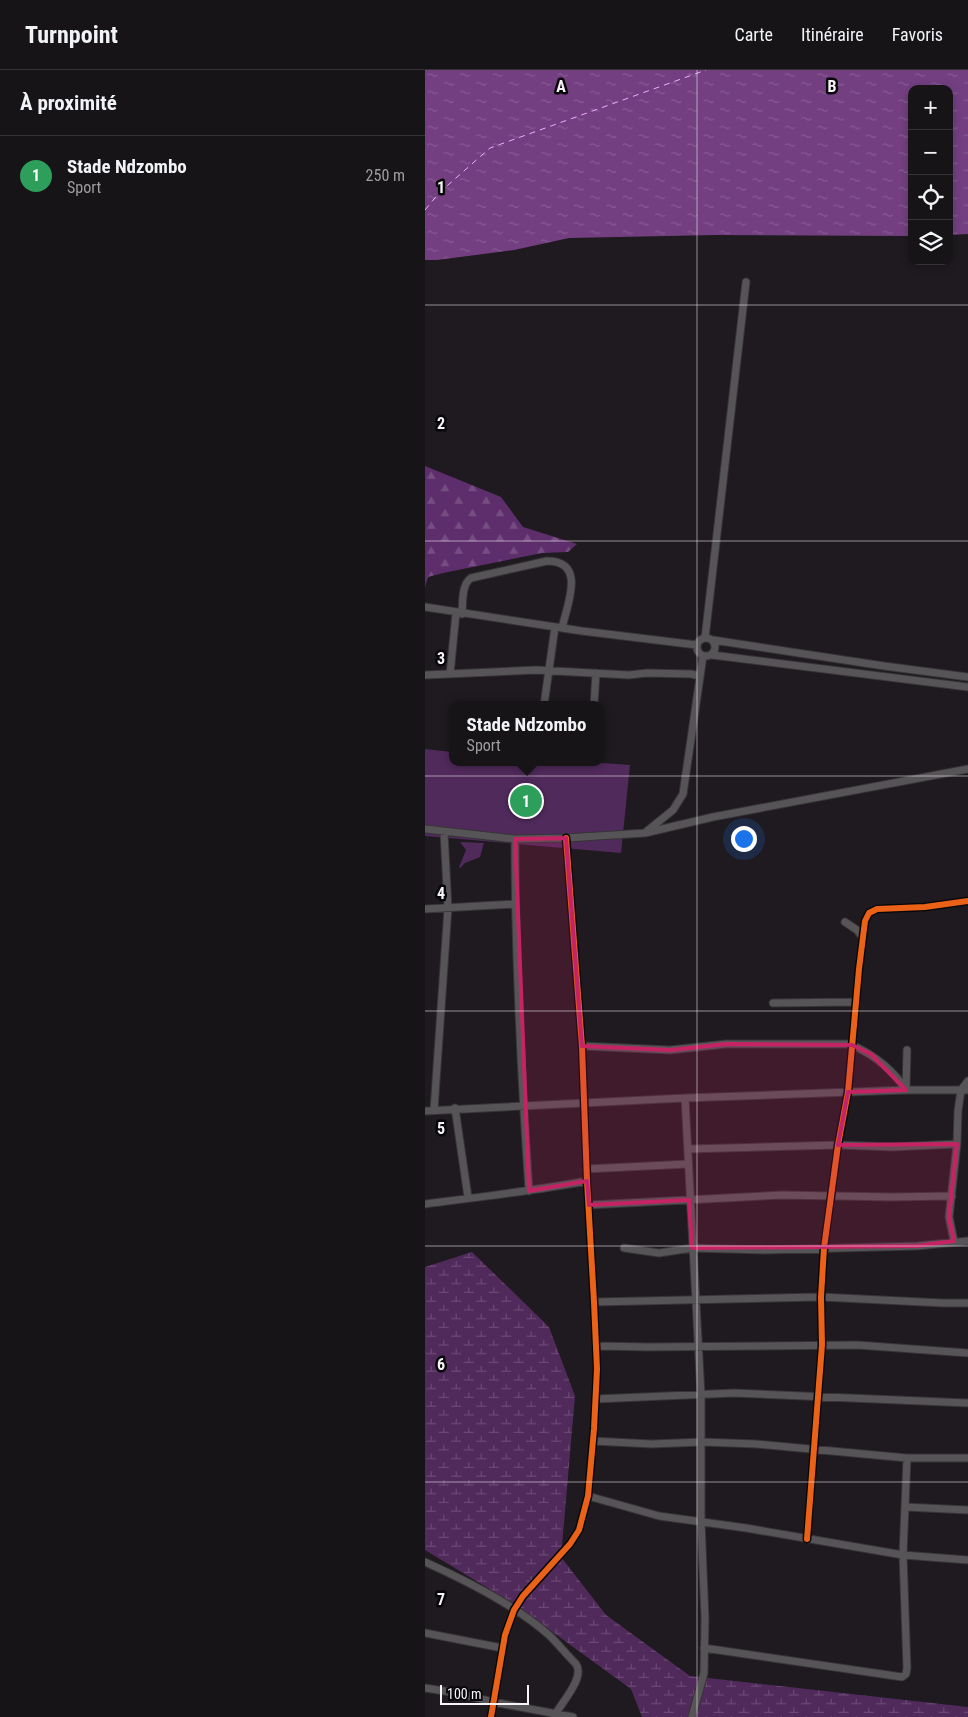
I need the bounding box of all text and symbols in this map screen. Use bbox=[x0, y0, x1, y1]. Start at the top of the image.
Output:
text: Turnpoint bbox=[25, 21, 118, 49]
text: Carte bbox=[734, 24, 773, 45]
text: Itinéraire bbox=[801, 24, 864, 45]
text: Favoris bbox=[892, 24, 943, 45]
text: A bbox=[556, 77, 566, 96]
text: B bbox=[828, 77, 837, 96]
map controls bbox=[908, 85, 953, 265]
button: + bbox=[908, 85, 953, 130]
text: À proximité bbox=[20, 91, 117, 115]
button: − bbox=[908, 130, 953, 175]
text: Stade Ndzombo bbox=[67, 155, 187, 178]
text: 1 bbox=[32, 166, 40, 185]
text: 250 m bbox=[366, 166, 405, 185]
button: locate bbox=[908, 175, 953, 220]
text: Sport bbox=[67, 178, 101, 197]
text: 1 bbox=[437, 178, 445, 197]
button: layers bbox=[908, 220, 953, 265]
text: 2 bbox=[437, 414, 445, 433]
text: 3 bbox=[437, 649, 445, 668]
popup bbox=[449, 701, 604, 766]
text: Stade Ndzombo bbox=[467, 713, 586, 736]
text: Sport bbox=[467, 736, 501, 755]
pin: 1 bbox=[510, 782, 542, 820]
your location bbox=[731, 826, 757, 852]
text: 4 bbox=[437, 884, 445, 903]
text: 5 bbox=[437, 1119, 445, 1138]
text: 6 bbox=[437, 1355, 445, 1374]
text: 7 bbox=[437, 1590, 445, 1609]
scale bar bbox=[440, 1682, 529, 1705]
text: 100 m bbox=[447, 1686, 482, 1702]

